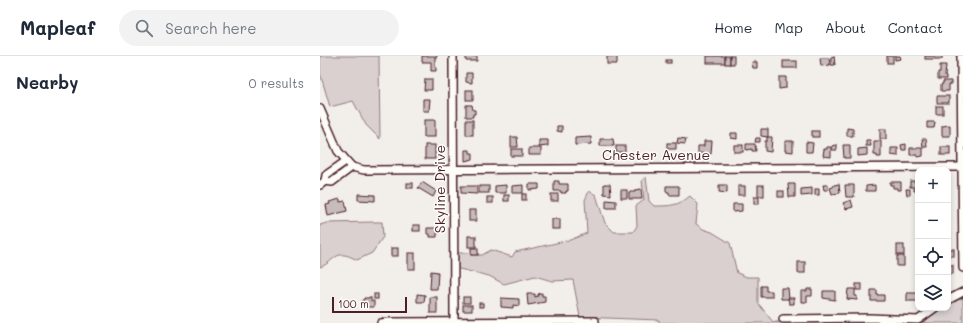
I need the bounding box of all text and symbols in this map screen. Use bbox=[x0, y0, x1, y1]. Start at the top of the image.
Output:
search box bbox=[119, 10, 399, 46]
text: Mapleaf bbox=[20, 15, 95, 40]
icon: search bbox=[133, 17, 155, 39]
text: Search here bbox=[165, 18, 257, 38]
text: Home bbox=[714, 18, 752, 37]
text: Map bbox=[774, 18, 803, 37]
text: About bbox=[825, 18, 866, 37]
text: Contact bbox=[888, 18, 943, 37]
text: Nearby bbox=[16, 71, 78, 93]
text: 0 results bbox=[249, 74, 304, 91]
street label: Skyline Drive bbox=[430, 145, 449, 233]
street label: Chester Avenue bbox=[602, 145, 710, 164]
map controls bbox=[915, 167, 951, 311]
button: + bbox=[915, 167, 951, 203]
button: − bbox=[915, 203, 951, 239]
button: locate bbox=[915, 239, 951, 275]
button: layers bbox=[915, 275, 951, 311]
scale bar bbox=[332, 295, 407, 314]
text: 100 m bbox=[338, 296, 369, 311]

